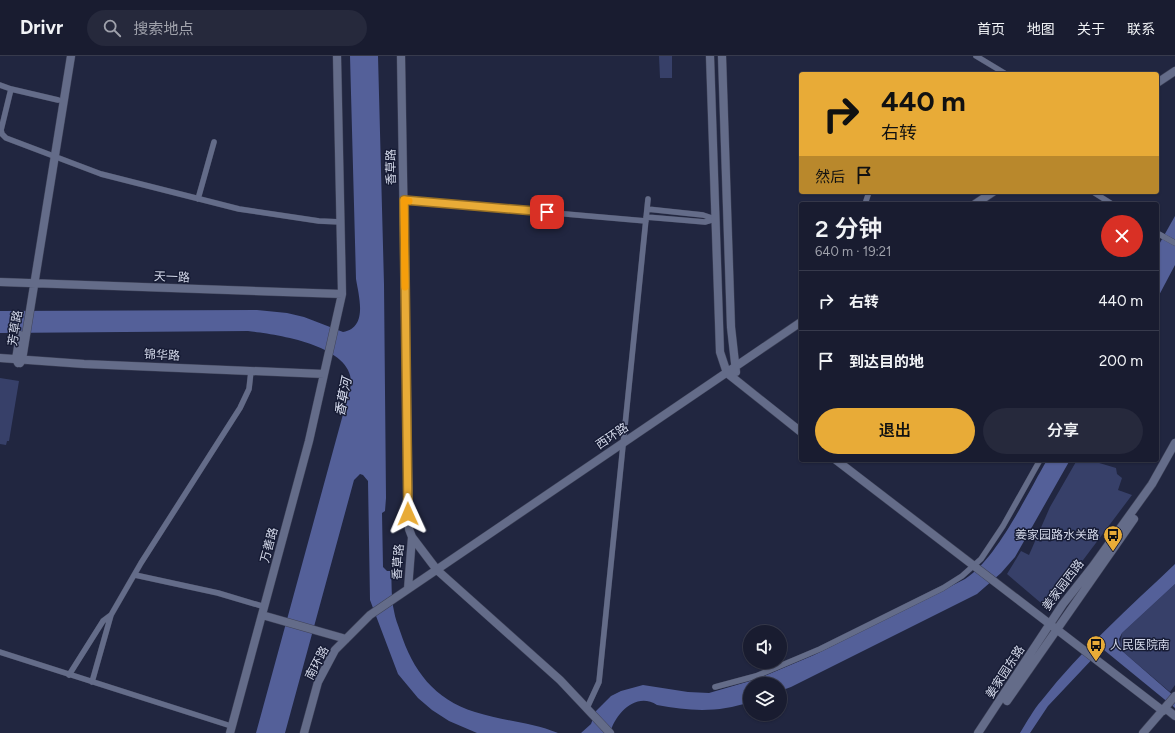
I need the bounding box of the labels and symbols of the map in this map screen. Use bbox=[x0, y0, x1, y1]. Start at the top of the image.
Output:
street label: 香草路 bbox=[384, 149, 398, 185]
pin bbox=[530, 195, 564, 229]
street label: 天一路 bbox=[154, 269, 190, 285]
street label: 芳草路 bbox=[5, 309, 25, 347]
street label: 锦华路 bbox=[144, 347, 180, 363]
water label: 香草河 bbox=[332, 373, 355, 418]
street label: 西环路 bbox=[593, 420, 631, 452]
position arrow bbox=[387, 493, 429, 535]
bus stop icon: 姜家园路水关路 bbox=[1102, 524, 1124, 552]
street label: 万善路 bbox=[258, 526, 280, 564]
place label: 姜家园路水关路 bbox=[1015, 528, 1099, 542]
street label: 香草路 bbox=[390, 544, 406, 580]
street label: 姜家园西路 bbox=[1039, 557, 1087, 613]
bus stop icon: 人民医院南 bbox=[1085, 634, 1107, 662]
place label: 人民医院南 bbox=[1110, 638, 1170, 652]
street label: 姜家园东路 bbox=[983, 643, 1027, 701]
street label: 南环路 bbox=[302, 644, 332, 682]

